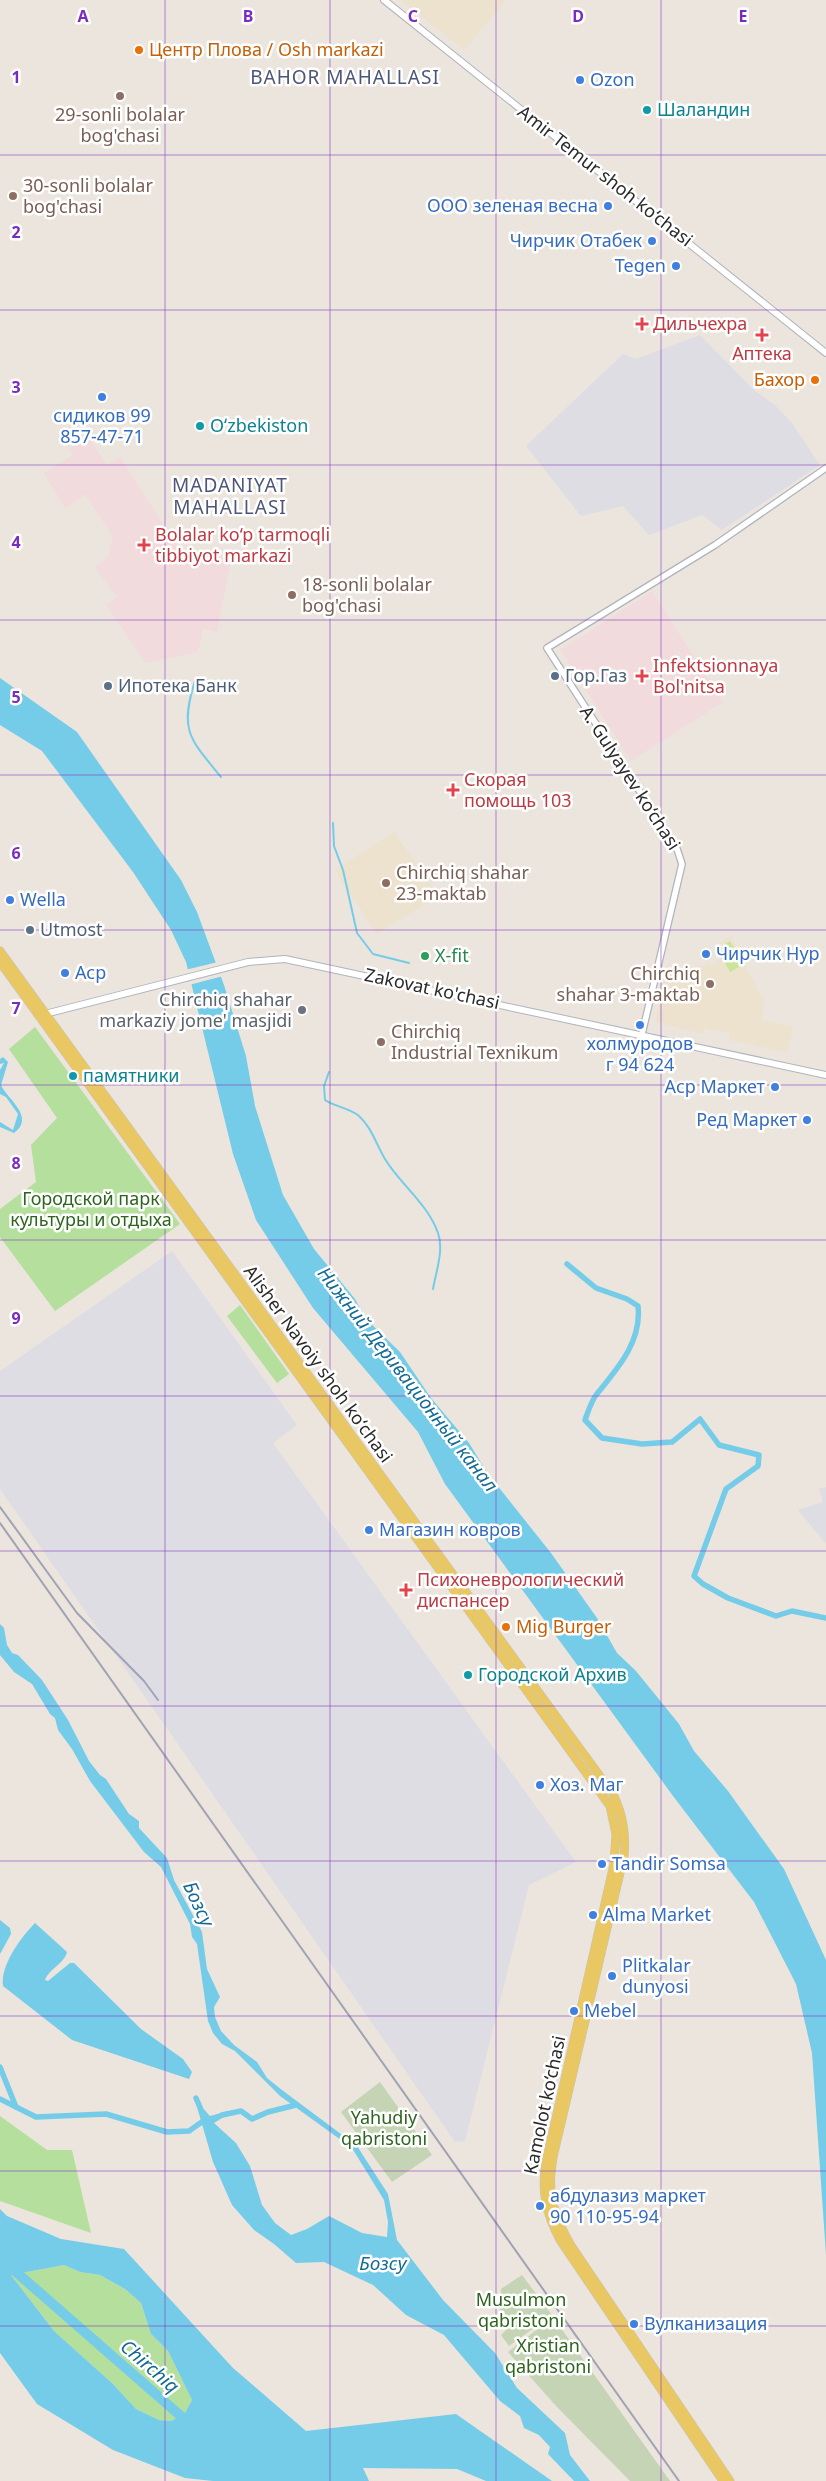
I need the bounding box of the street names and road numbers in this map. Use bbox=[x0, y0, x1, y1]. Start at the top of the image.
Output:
street label: Amir Temur shoh ko‘chasi bbox=[513, 99, 698, 251]
street label: A. Gulyayev ko‘chasi bbox=[575, 701, 687, 854]
street label: Zakovat ko'chasi bbox=[363, 962, 502, 1014]
street label: Alisher Navoiy shoh koʻchasi bbox=[239, 1260, 399, 1467]
street label: Kamolot ko‘chasi bbox=[518, 2033, 570, 2176]

